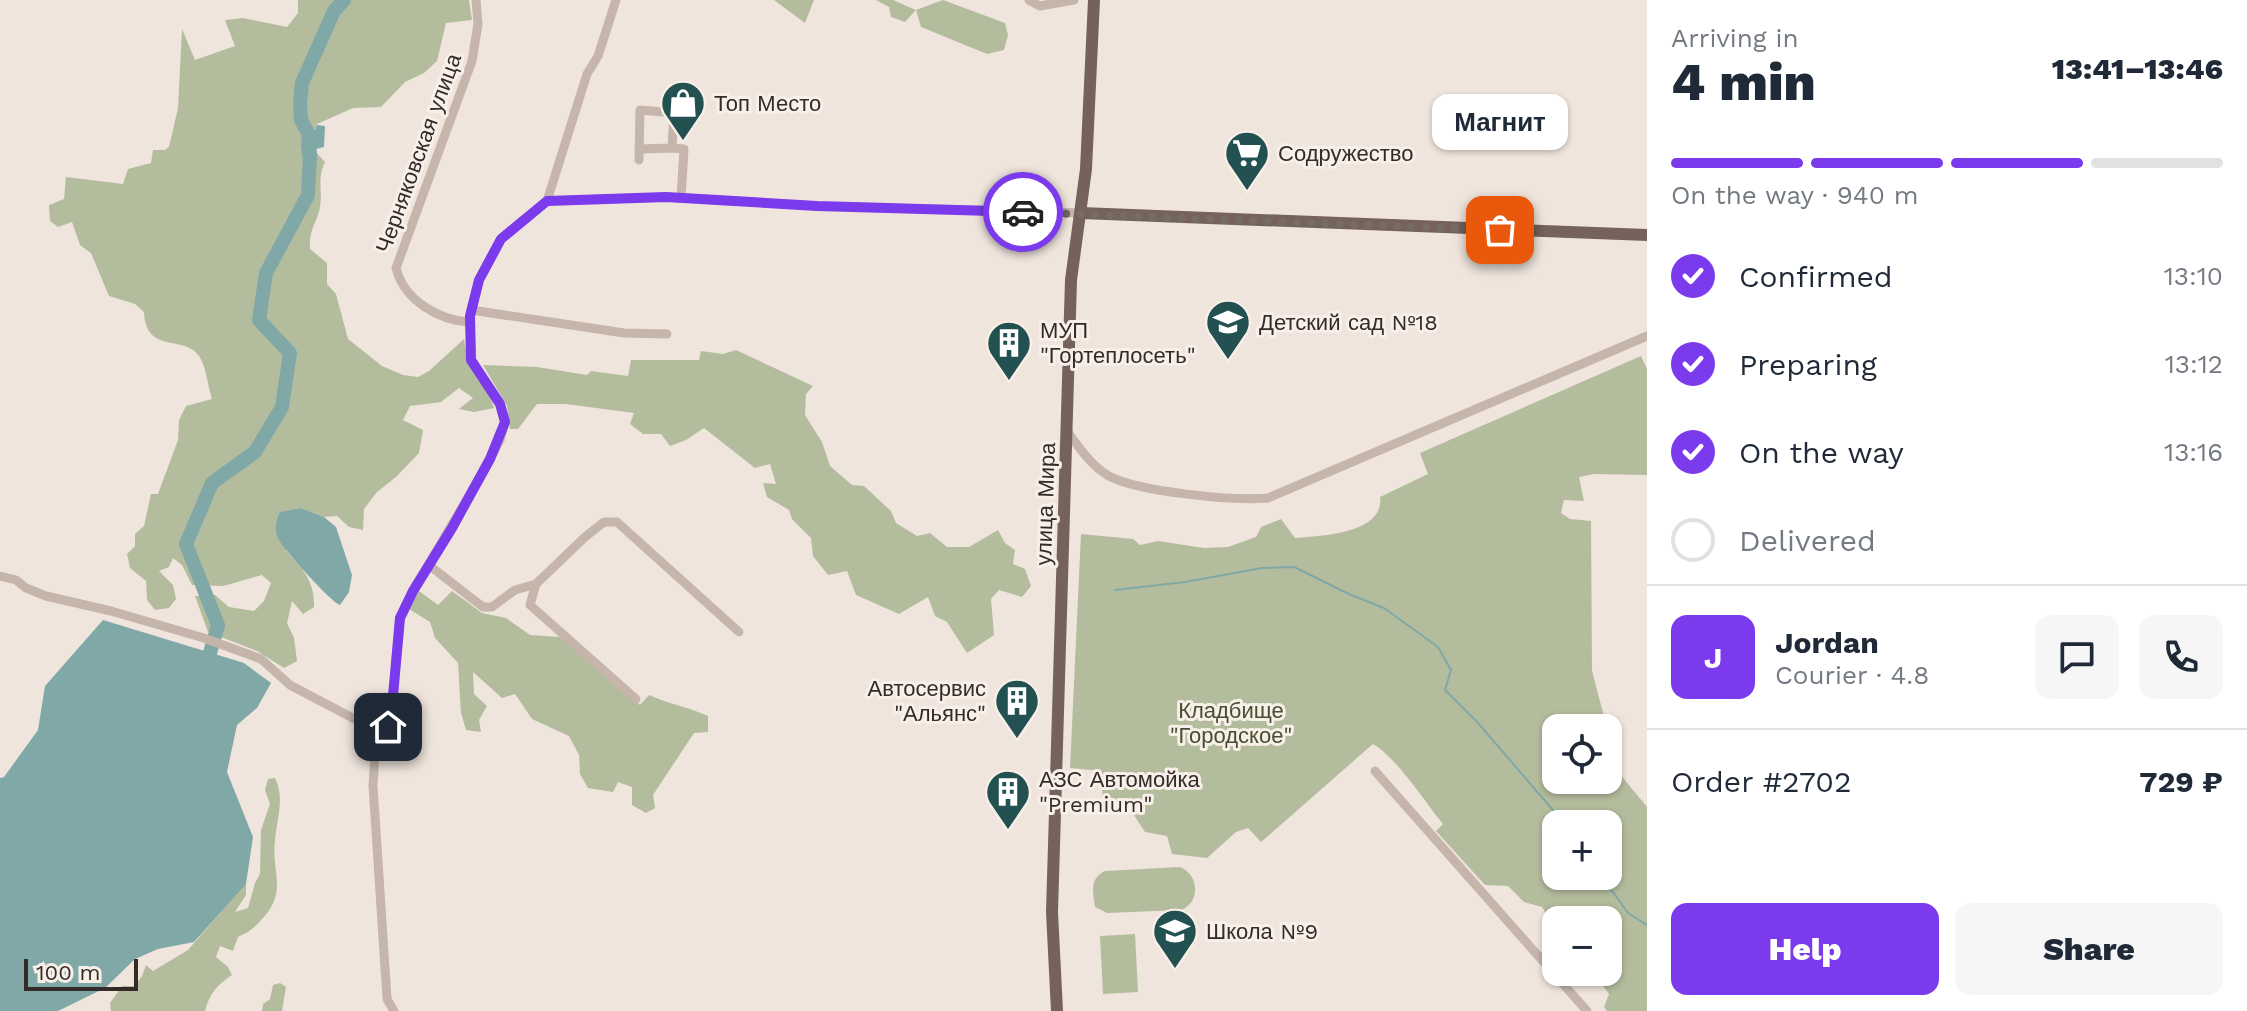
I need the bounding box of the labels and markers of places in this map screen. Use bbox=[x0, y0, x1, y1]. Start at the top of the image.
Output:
shop icon: Топ Место bbox=[659, 79, 707, 142]
place label: Топ Место bbox=[714, 91, 821, 116]
callout: Магнит bbox=[1432, 94, 1568, 150]
supermarket icon: Содружество bbox=[1223, 129, 1271, 192]
place label: Содружество bbox=[1278, 141, 1413, 166]
pin bbox=[1466, 196, 1534, 264]
school or university icon: Детский сад №18 bbox=[1204, 298, 1252, 361]
place label: Детский сад №18 bbox=[1259, 310, 1438, 335]
place label: МУП "Гортеплосеть" bbox=[1040, 318, 1196, 368]
building icon: МУП "Гортеплосеть" bbox=[985, 319, 1033, 382]
place label: Автосервис "Альянс" bbox=[868, 676, 986, 726]
building icon: Автосервис "Альянс" bbox=[993, 677, 1041, 740]
pin bbox=[354, 693, 422, 761]
place label: АЗС Автомойка "Premium" bbox=[1039, 767, 1201, 817]
building icon: АЗС Автомойка "Premium" bbox=[984, 768, 1032, 831]
school or university icon: Школа №9 bbox=[1151, 907, 1199, 970]
place label: Школа №9 bbox=[1206, 919, 1318, 944]

